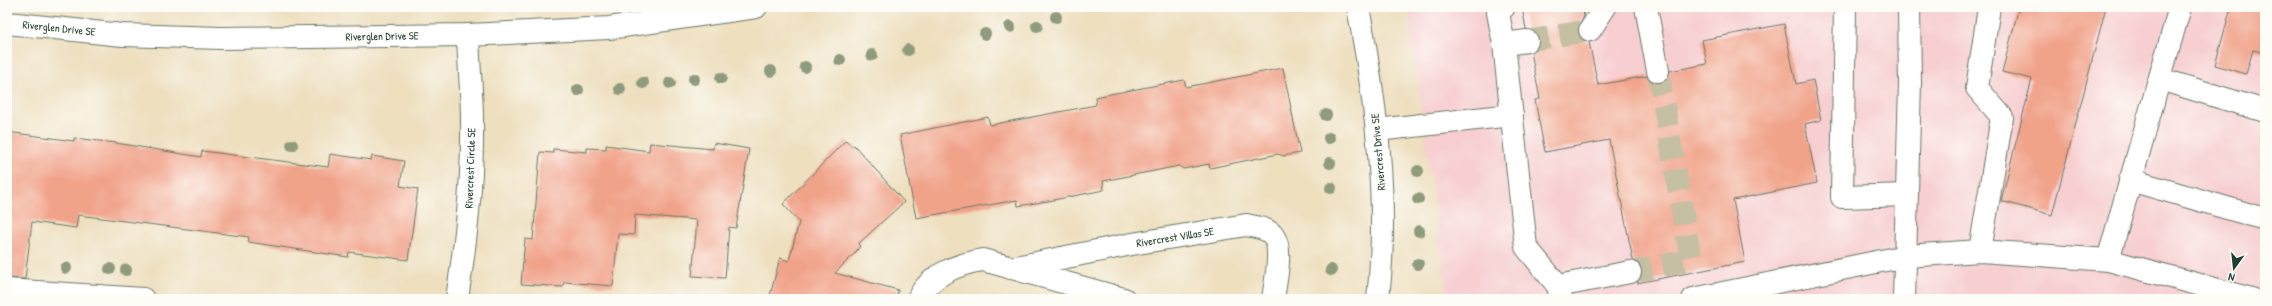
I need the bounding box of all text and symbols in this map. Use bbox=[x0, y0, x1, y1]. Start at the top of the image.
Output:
street label: Riverglen Drive SE bbox=[22, 17, 96, 39]
street label: Riverglen Drive SE bbox=[345, 28, 419, 44]
street label: Rivercrest Drive SE bbox=[1368, 113, 1388, 191]
street label: Rivercrest Circle SE bbox=[462, 127, 478, 209]
street label: Rivercrest Villas SE bbox=[1135, 224, 1215, 250]
north arrow bbox=[2214, 248, 2254, 288]
text: N bbox=[2227, 270, 2236, 285]

